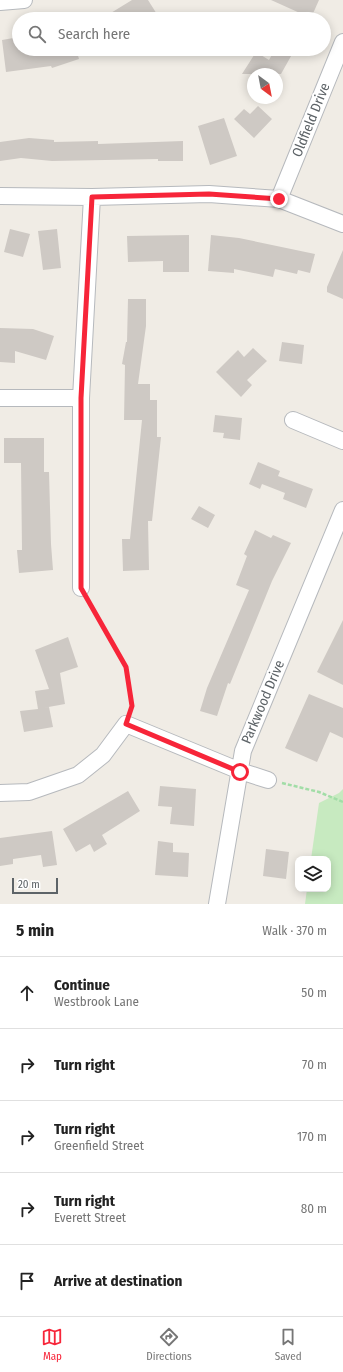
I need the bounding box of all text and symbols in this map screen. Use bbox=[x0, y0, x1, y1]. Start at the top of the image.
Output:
search box bbox=[12, 12, 331, 56]
icon: search bbox=[26, 23, 48, 45]
text: Search here bbox=[58, 25, 130, 43]
north arrow bbox=[247, 68, 283, 104]
street label: Oldfield Drive bbox=[288, 80, 334, 159]
route end bbox=[270, 190, 288, 208]
street label: Parkwood Drive bbox=[238, 658, 288, 746]
route start bbox=[231, 763, 249, 781]
map controls bbox=[295, 856, 331, 892]
button: layers bbox=[295, 856, 331, 892]
scale bar bbox=[12, 876, 58, 895]
text: 20 m bbox=[18, 878, 40, 891]
text: 5 min bbox=[16, 920, 54, 941]
text: Walk · 370 m bbox=[262, 923, 327, 938]
text: Continue bbox=[54, 976, 110, 994]
icon: ahead bbox=[16, 982, 38, 1004]
text: 50 m bbox=[301, 985, 327, 1000]
text: Westbrook Lane bbox=[54, 994, 139, 1009]
icon: right bbox=[16, 1054, 38, 1076]
text: Turn right bbox=[54, 1056, 115, 1074]
text: 70 m bbox=[302, 1057, 327, 1072]
text: Turn right bbox=[54, 1120, 115, 1138]
icon: right bbox=[16, 1126, 38, 1148]
text: 170 m bbox=[297, 1129, 327, 1144]
text: Greenfield Street bbox=[54, 1138, 144, 1153]
text: Turn right bbox=[54, 1192, 115, 1210]
icon: right bbox=[16, 1198, 38, 1220]
text: 80 m bbox=[301, 1201, 327, 1216]
text: Everett Street bbox=[54, 1210, 126, 1225]
icon: arrive bbox=[16, 1270, 38, 1292]
text: Arrive at destination bbox=[54, 1272, 182, 1290]
tab: Map bbox=[41, 1326, 63, 1363]
tab: Directions bbox=[146, 1326, 192, 1363]
tab: Saved bbox=[275, 1326, 302, 1363]

